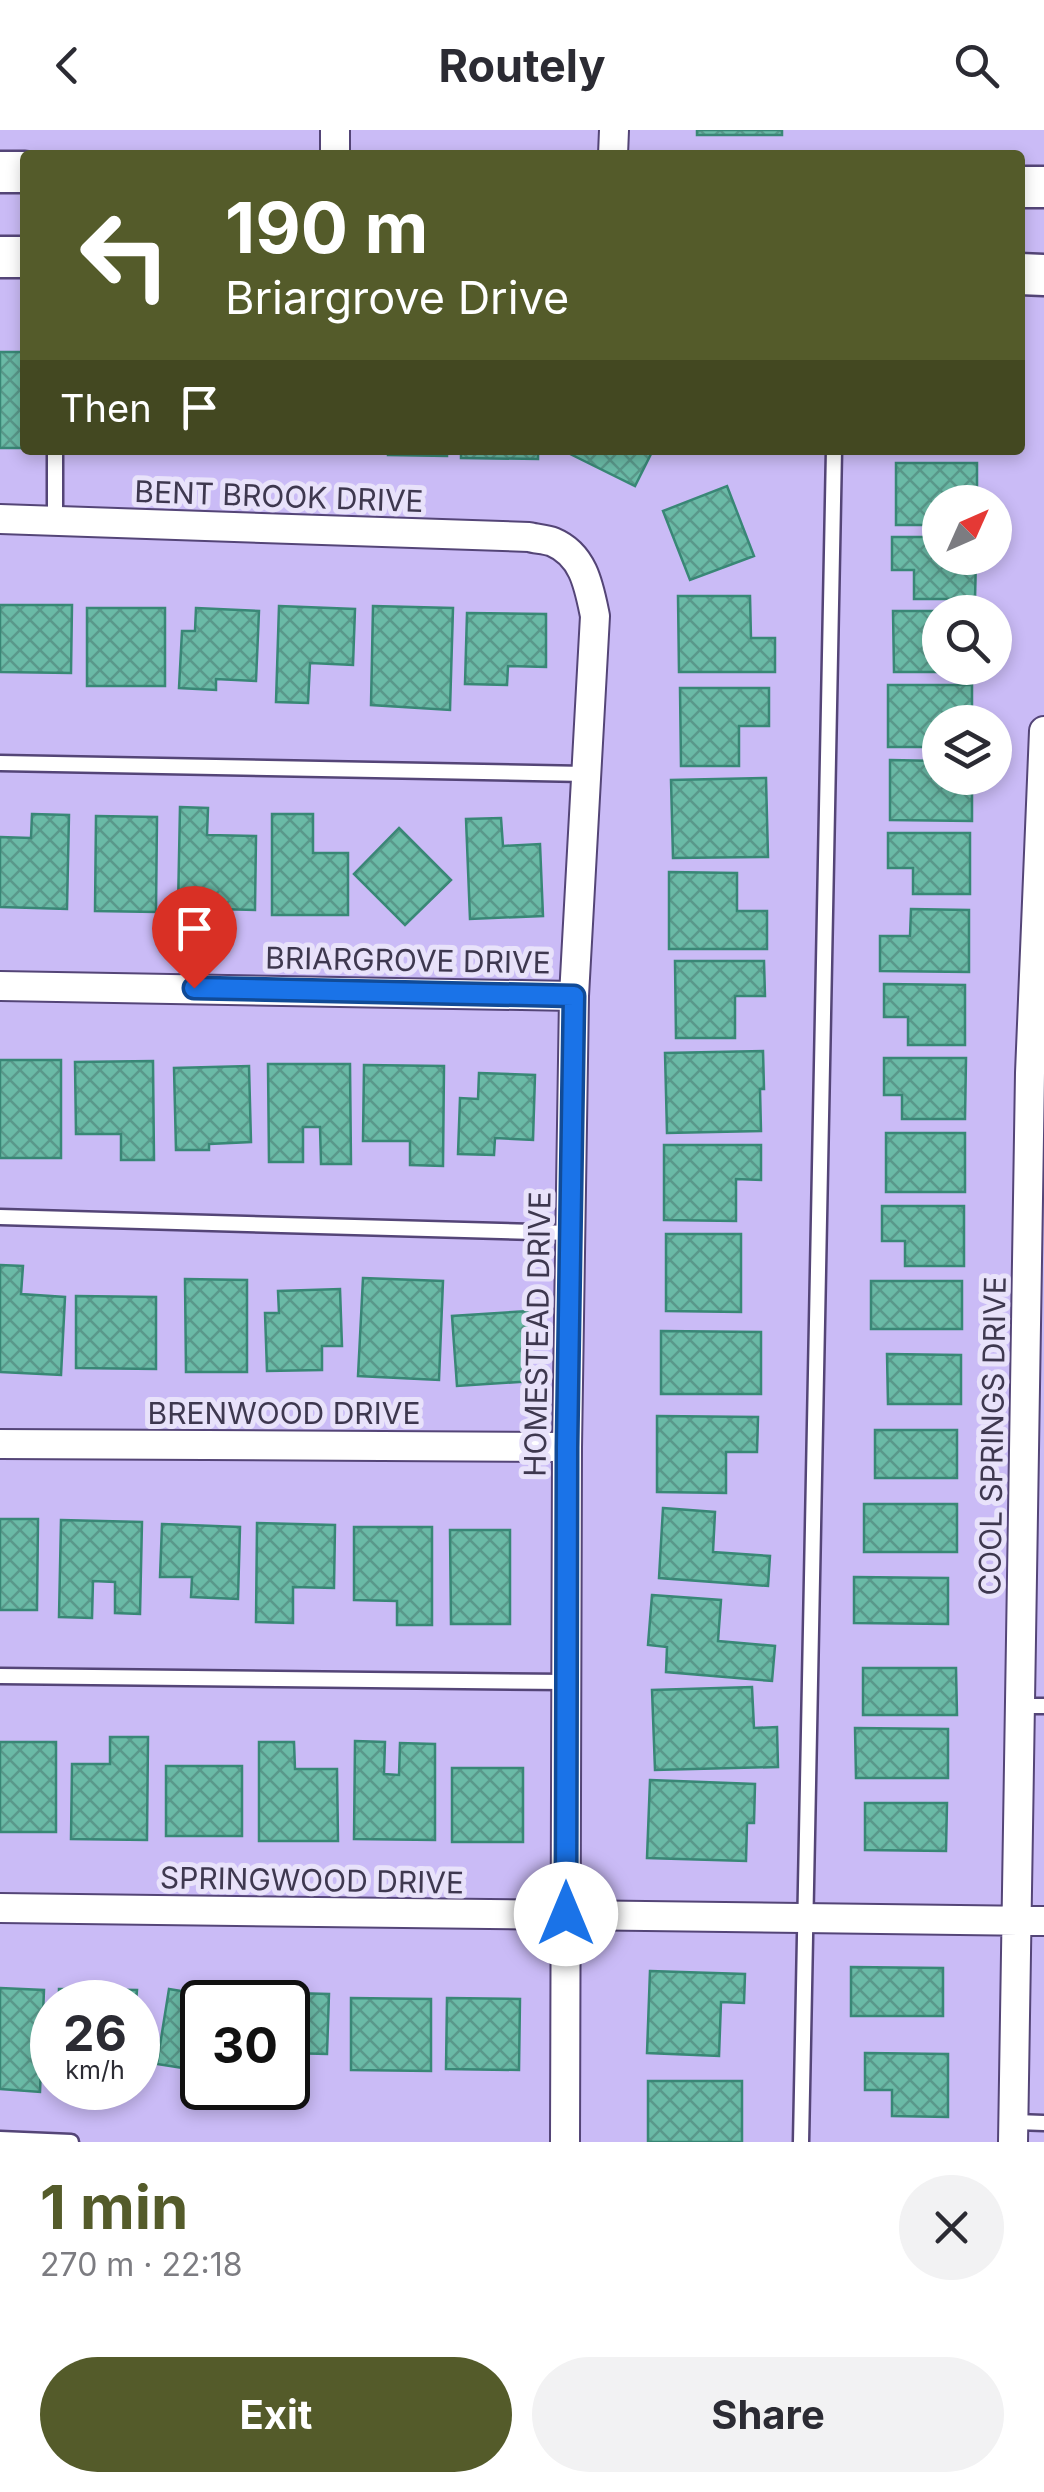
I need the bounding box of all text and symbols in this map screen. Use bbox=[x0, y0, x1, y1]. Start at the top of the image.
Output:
icon: back bbox=[40, 38, 95, 93]
text: Routely bbox=[438, 38, 606, 93]
icon: search bbox=[949, 38, 1004, 93]
text: 190 m bbox=[225, 185, 428, 270]
icon: left bbox=[60, 190, 190, 320]
text: Briargrove Drive bbox=[225, 270, 569, 325]
icon: arrive bbox=[172, 380, 227, 435]
text: Then bbox=[60, 385, 152, 431]
street label: BENT BROOK DRIVE bbox=[134, 473, 424, 519]
north arrow bbox=[922, 485, 1012, 575]
map controls bbox=[922, 485, 1012, 795]
button: search bbox=[922, 595, 1012, 685]
button: layers bbox=[922, 705, 1012, 795]
pin bbox=[152, 886, 237, 989]
icon: arrive bbox=[167, 901, 222, 956]
street label: BRIARGROVE DRIVE bbox=[265, 940, 551, 980]
street label: HOMESTEAD DRIVE bbox=[517, 1191, 557, 1477]
street label: COOL SPRINGS DRIVE bbox=[971, 1276, 1013, 1596]
street label: BRENWOOD DRIVE bbox=[148, 1395, 420, 1431]
street label: SPRINGWOOD DRIVE bbox=[160, 1859, 464, 1901]
position arrow bbox=[514, 1862, 618, 1966]
speed limit sign: 30 bbox=[180, 1980, 310, 2110]
text: 26 bbox=[63, 2003, 127, 2063]
text: km/h bbox=[65, 2055, 125, 2085]
text: 1 min bbox=[40, 2171, 188, 2243]
button: close bbox=[899, 2175, 1004, 2280]
text: 270 m · 22:18 bbox=[40, 2245, 243, 2284]
button: Exit bbox=[40, 2357, 512, 2472]
button: Share bbox=[532, 2357, 1004, 2472]

